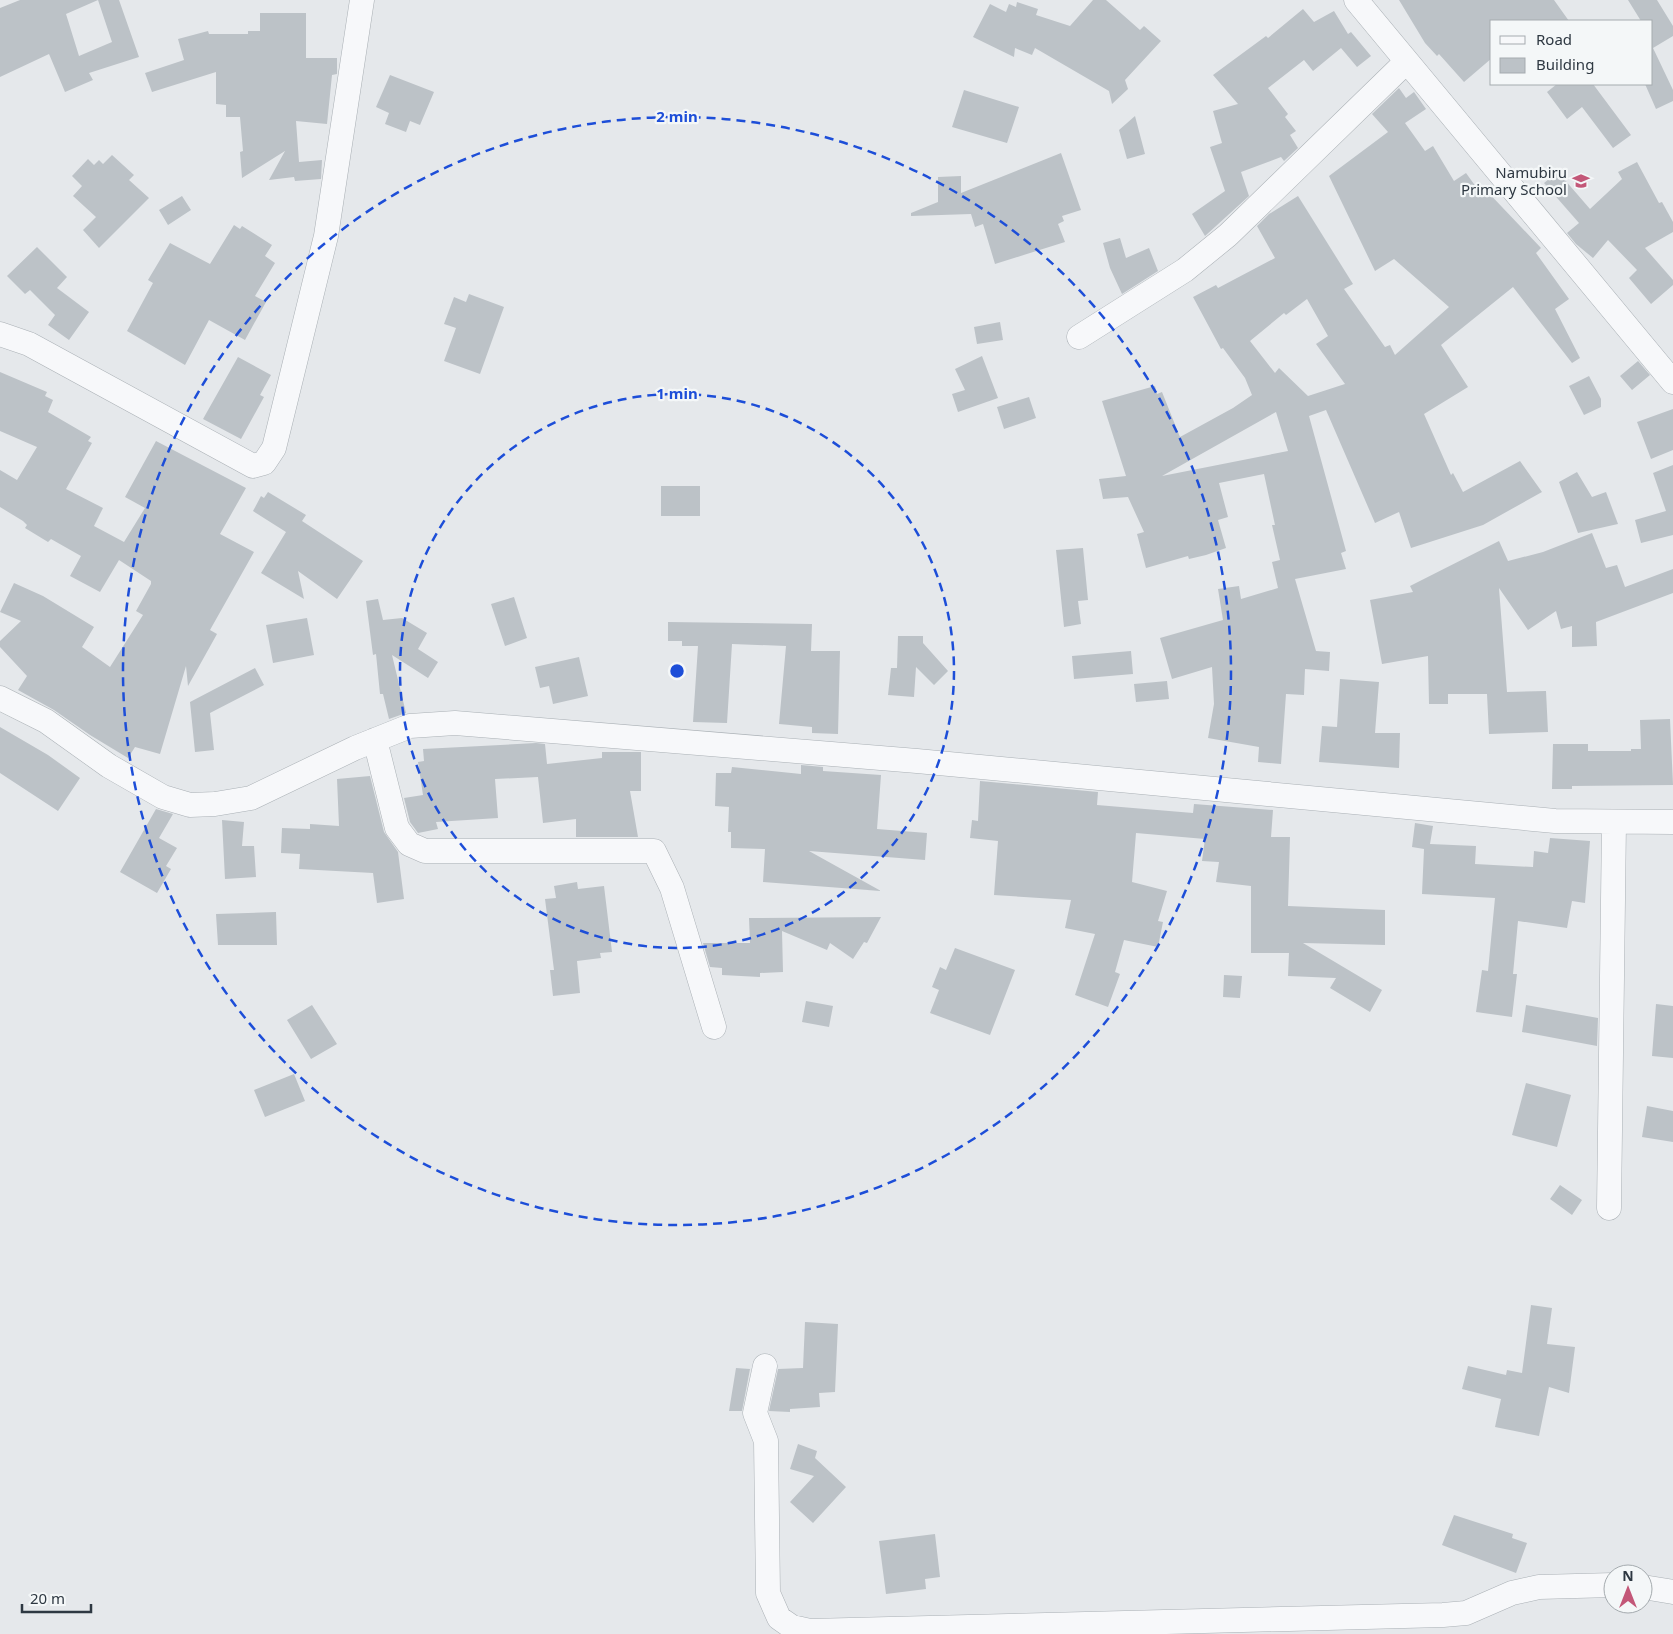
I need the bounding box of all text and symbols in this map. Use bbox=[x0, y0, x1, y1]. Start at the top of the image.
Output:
legend bbox=[1490, 20, 1653, 85]
text: Road bbox=[1536, 29, 1572, 49]
text: Building bbox=[1536, 54, 1594, 74]
text: 2 min bbox=[656, 106, 698, 126]
place label: Namubiru Primary School bbox=[1461, 162, 1567, 199]
school or university icon: Namubiru Primary School bbox=[1571, 171, 1591, 191]
text: 1 min bbox=[656, 383, 698, 403]
centre of rings bbox=[668, 662, 686, 680]
north arrow bbox=[1603, 1564, 1653, 1614]
text: N bbox=[1622, 1566, 1634, 1585]
scale bar bbox=[22, 1582, 91, 1614]
text: 20 m bbox=[30, 1588, 65, 1608]

